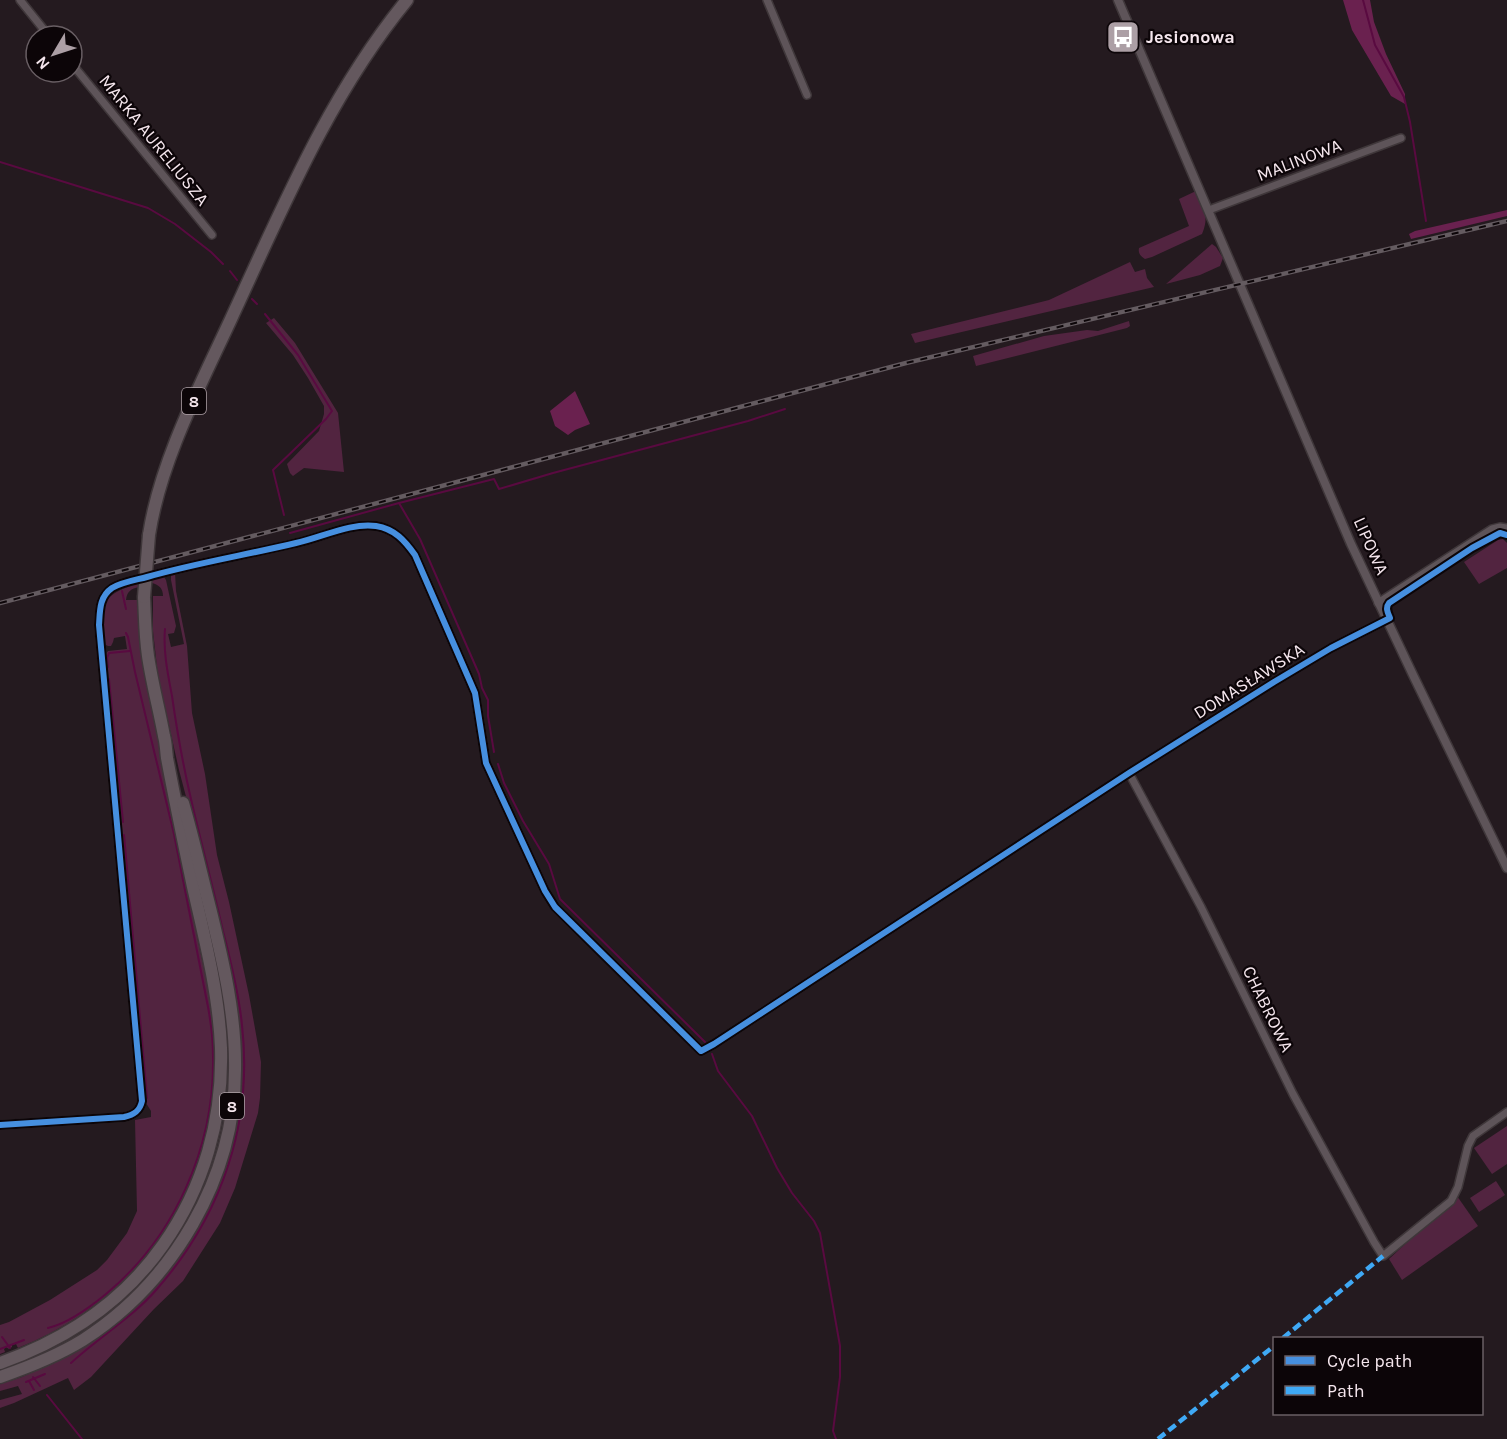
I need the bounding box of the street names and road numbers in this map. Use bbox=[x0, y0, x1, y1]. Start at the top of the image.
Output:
street label: MARKA AURELIUSZA bbox=[94, 70, 214, 210]
street label: MALINOWA bbox=[1254, 134, 1344, 186]
road number: 8 bbox=[182, 388, 206, 414]
street label: LIPOWA bbox=[1349, 514, 1393, 578]
street label: DOMASŁAWSKA bbox=[1190, 638, 1308, 724]
street label: CHABROWA bbox=[1238, 962, 1298, 1056]
road number: 8 bbox=[220, 1093, 244, 1119]

